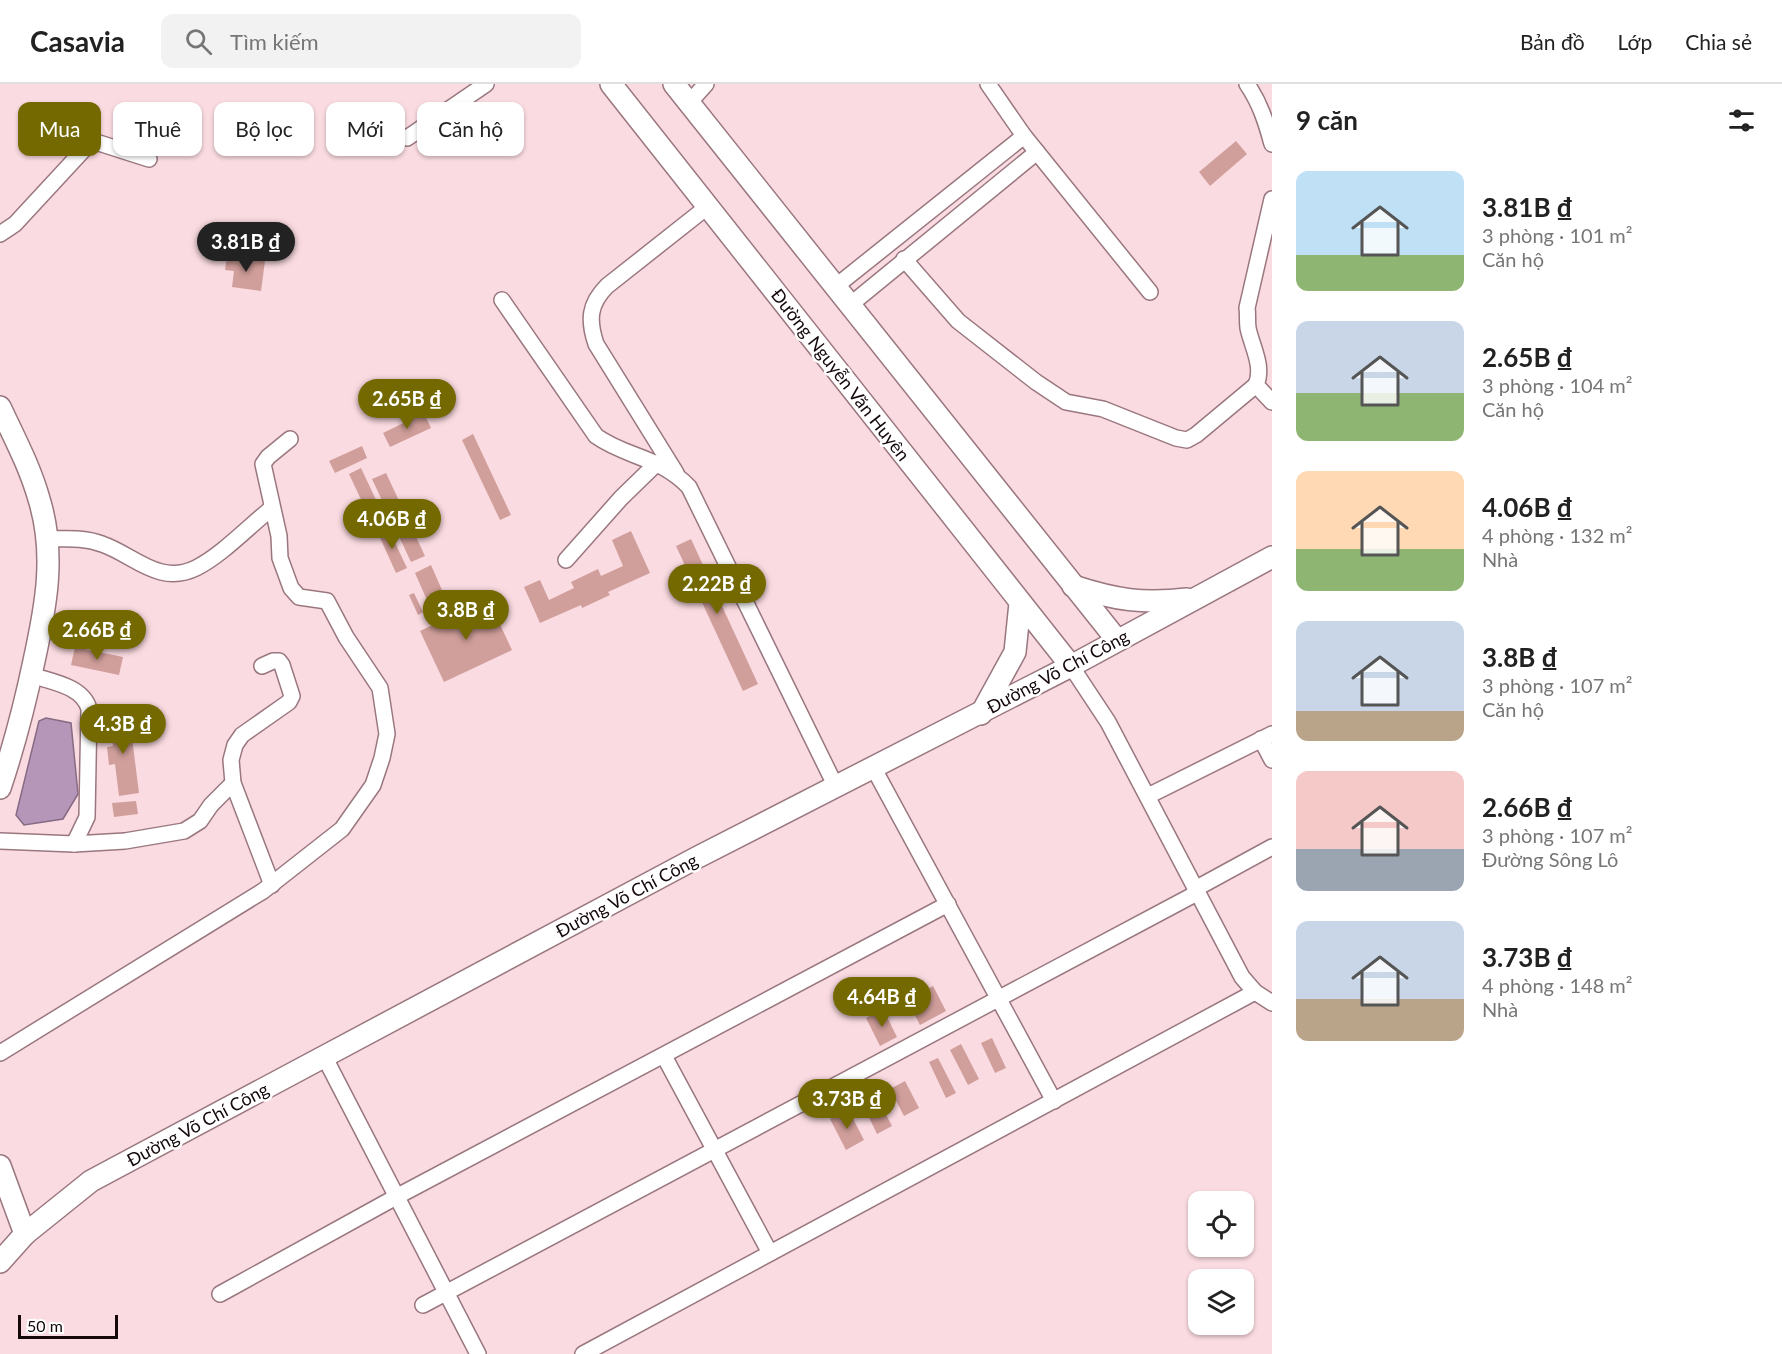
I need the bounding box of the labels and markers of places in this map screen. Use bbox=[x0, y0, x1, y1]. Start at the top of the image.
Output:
pin: 3.81B ₫ bbox=[191, 222, 301, 273]
pin: 2.65B ₫ bbox=[352, 379, 462, 430]
pin: 4.06B ₫ bbox=[337, 499, 447, 550]
pin: 2.22B ₫ bbox=[662, 564, 772, 615]
pin: 3.8B ₫ bbox=[417, 590, 515, 641]
pin: 2.66B ₫ bbox=[42, 610, 152, 661]
pin: 4.3B ₫ bbox=[74, 704, 172, 755]
pin: 4.64B ₫ bbox=[827, 977, 937, 1028]
pin: 3.73B ₫ bbox=[792, 1079, 902, 1130]

